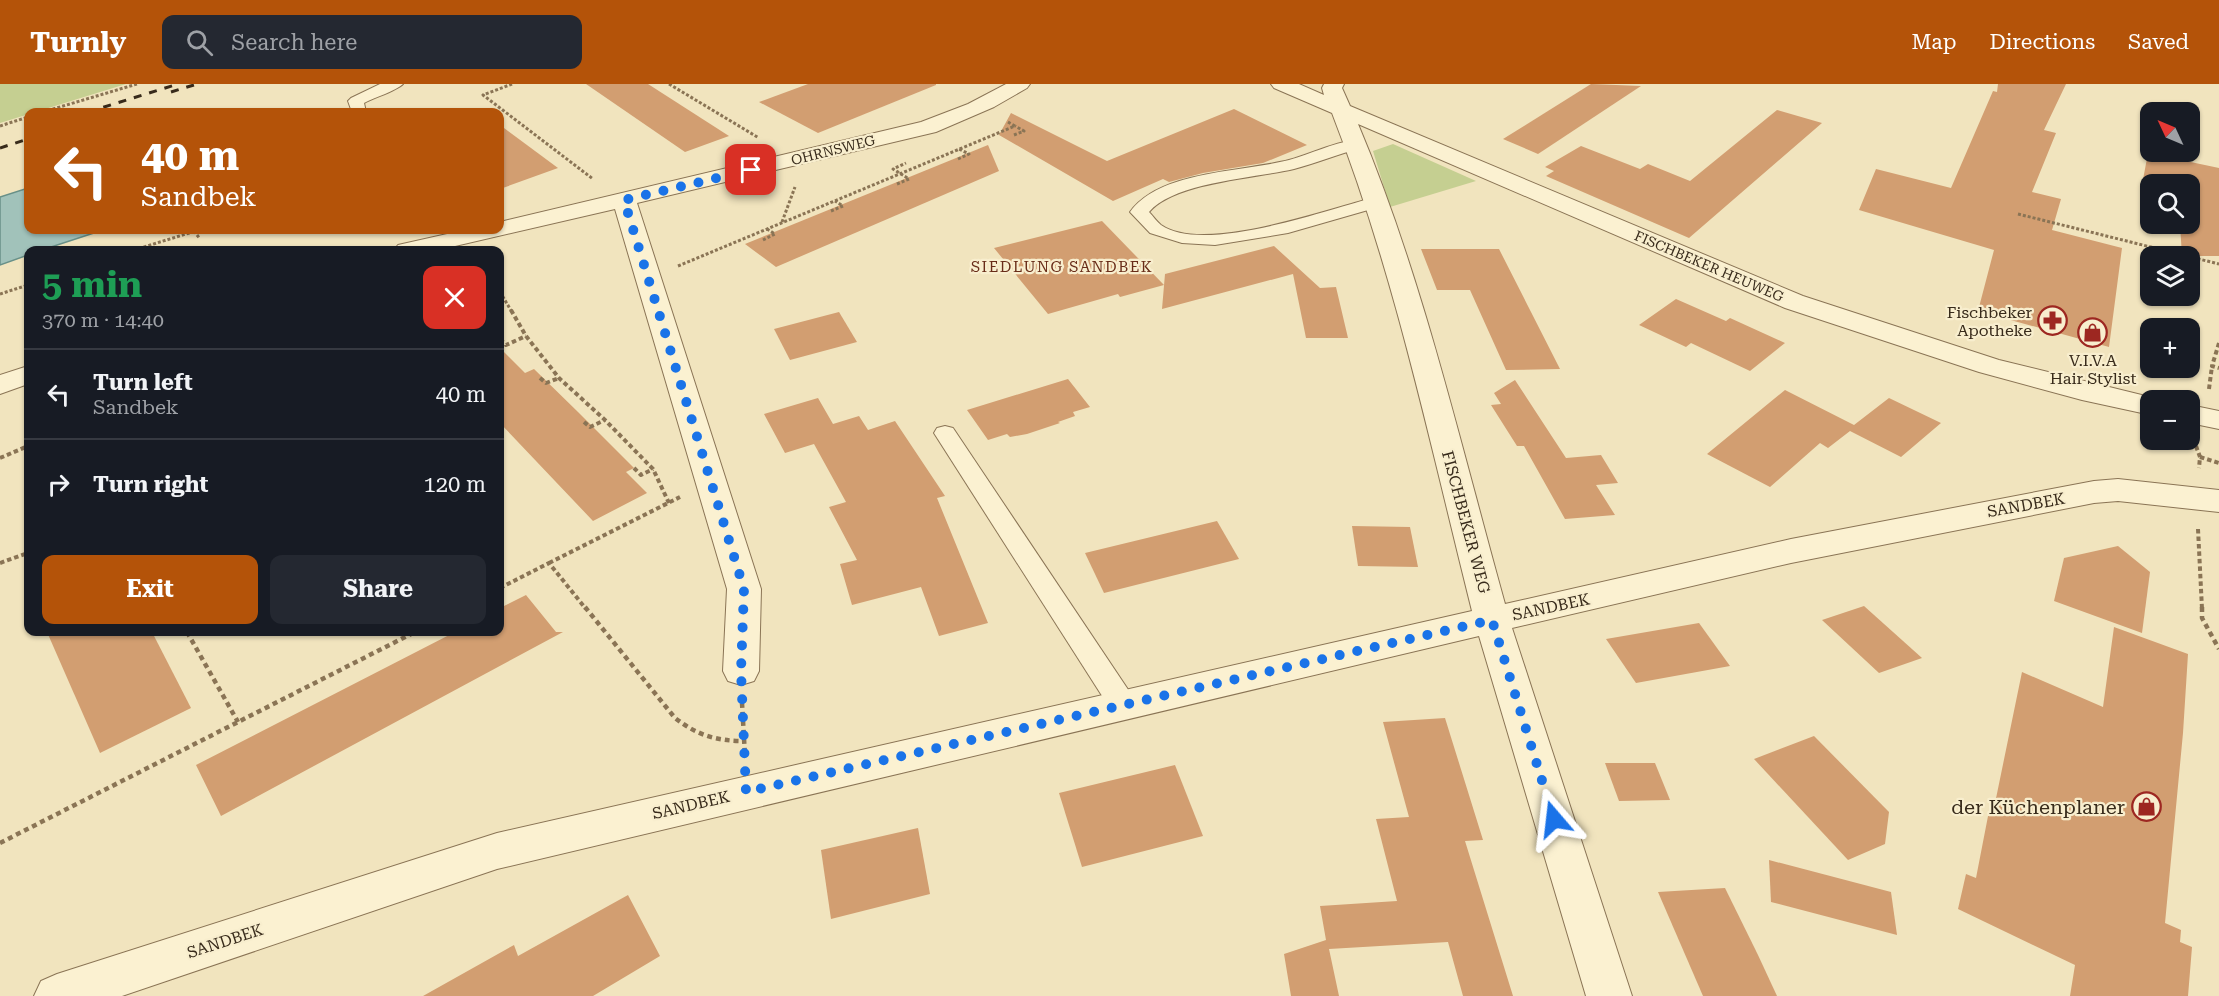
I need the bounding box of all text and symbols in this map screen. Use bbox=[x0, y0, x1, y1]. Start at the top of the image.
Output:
search box bbox=[162, 15, 582, 69]
text: Turnly bbox=[30, 26, 126, 59]
icon: search bbox=[183, 26, 216, 59]
text: Search here bbox=[231, 30, 357, 55]
text: Map bbox=[1912, 30, 1956, 54]
text: Directions bbox=[1989, 30, 2095, 54]
text: Saved bbox=[2128, 30, 2189, 54]
north arrow bbox=[2140, 102, 2200, 162]
map controls bbox=[2140, 102, 2200, 450]
text: 40 m bbox=[141, 131, 239, 180]
icon: left bbox=[42, 132, 120, 210]
street label: OHRNSWEG bbox=[789, 132, 877, 168]
pin bbox=[725, 144, 776, 195]
icon: arrive bbox=[734, 153, 767, 186]
button: search bbox=[2140, 174, 2200, 234]
text: Sandbek bbox=[141, 181, 256, 213]
street label: FISCHBEKER HEUWEG bbox=[1632, 227, 1786, 305]
button: layers bbox=[2140, 246, 2200, 306]
district label: SIEDLUNG SANDBEK bbox=[971, 258, 1153, 276]
text: 5 min bbox=[42, 264, 142, 306]
button: close bbox=[423, 266, 486, 329]
place label: Fischbeker Apotheke bbox=[1947, 303, 2032, 340]
pharmacy icon: Fischbeker Apotheke bbox=[2037, 305, 2069, 337]
text: 370 m · 14:40 bbox=[42, 308, 164, 332]
shop icon: V.I.V.A Hair Stylist bbox=[2077, 316, 2109, 348]
button: + bbox=[2140, 318, 2200, 378]
place label: V.I.V.A Hair Stylist bbox=[2050, 351, 2136, 388]
text: Turn left bbox=[93, 370, 193, 395]
icon: left bbox=[42, 378, 75, 411]
text: 40 m bbox=[436, 382, 486, 407]
button: − bbox=[2140, 390, 2200, 450]
text: Sandbek bbox=[93, 395, 178, 419]
street label: FISCHBEKER WEG bbox=[1438, 449, 1494, 596]
icon: right bbox=[42, 468, 75, 501]
text: Turn right bbox=[93, 472, 208, 497]
text: 120 m bbox=[423, 472, 486, 497]
street label: SANDBEK bbox=[1986, 489, 2067, 521]
button: Exit bbox=[42, 555, 258, 624]
button: Share bbox=[270, 555, 486, 624]
street label: SANDBEK bbox=[1510, 589, 1592, 624]
street label: SANDBEK bbox=[650, 787, 732, 823]
position arrow bbox=[1522, 787, 1586, 851]
shop icon: der Küchenplaner bbox=[2130, 791, 2162, 823]
place label: der Küchenplaner bbox=[1951, 795, 2125, 819]
street label: SANDBEK bbox=[185, 920, 266, 962]

